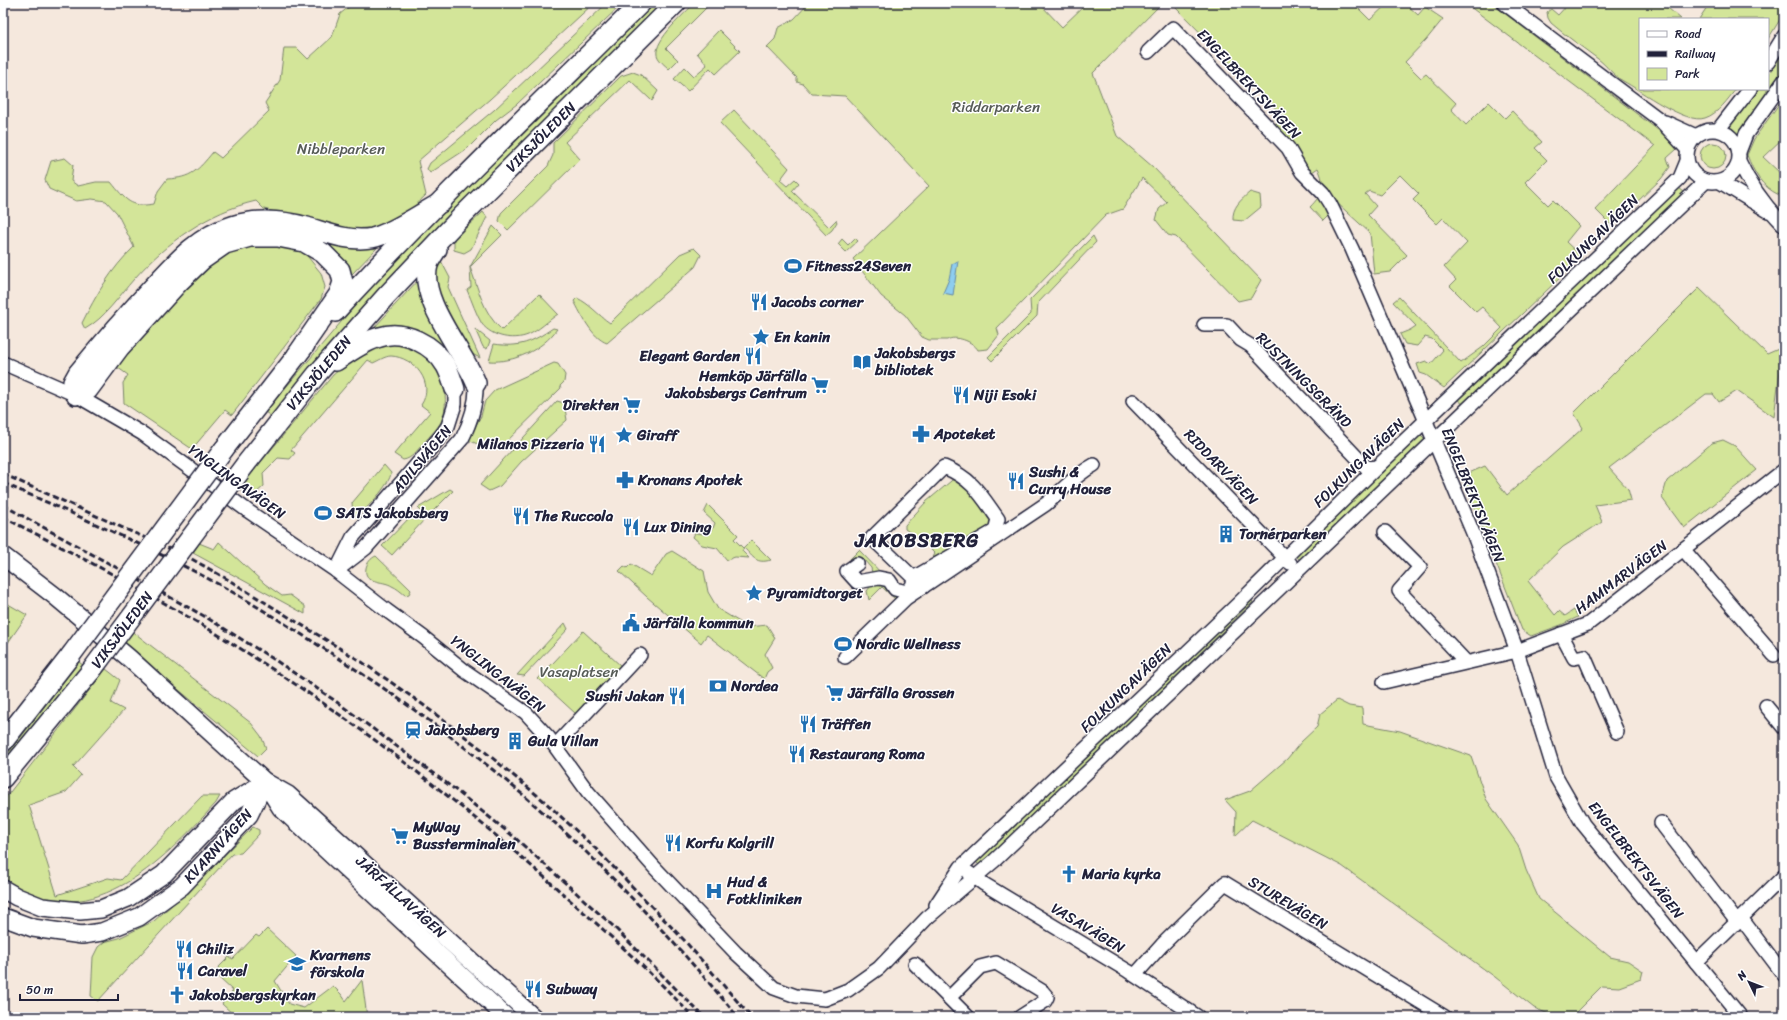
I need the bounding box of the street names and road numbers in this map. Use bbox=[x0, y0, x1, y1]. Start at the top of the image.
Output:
street label: ENGELBREKTSVÄGEN bbox=[1190, 22, 1308, 146]
street label: VIKSJÖLEDEN bbox=[499, 95, 583, 179]
street label: FOLKUNGAVÄGEN bbox=[1541, 188, 1646, 290]
street label: RUSTNINGSGRÄND bbox=[1250, 326, 1358, 434]
street label: VIKSJÖLEDEN bbox=[280, 329, 359, 416]
street label: FOLKUNGAVÄGEN bbox=[1307, 412, 1412, 514]
street label: ADILSVÄGEN bbox=[385, 418, 459, 500]
street label: RIDDARVÄGEN bbox=[1177, 422, 1265, 512]
street label: ENGELBREKTSVÄGEN bbox=[1434, 423, 1512, 567]
street label: YNGLINGAVÄGEN bbox=[183, 438, 292, 527]
street label: HAMMARVÄGEN bbox=[1569, 533, 1674, 621]
street label: VIKSJÖLEDEN bbox=[84, 585, 160, 674]
street label: YNGLINGAVÄGEN bbox=[445, 628, 552, 720]
street label: FOLKUNGAVÄGEN bbox=[1074, 637, 1179, 739]
street label: ENGELBREKTSVÄGEN bbox=[1581, 795, 1691, 925]
street label: KVARNVÄGEN bbox=[177, 802, 260, 890]
street label: JÄRFÄLLAVÄGEN bbox=[349, 848, 453, 945]
street label: STUREVÄGEN bbox=[1243, 869, 1333, 937]
street label: VASAVÄGEN bbox=[1046, 896, 1130, 961]

